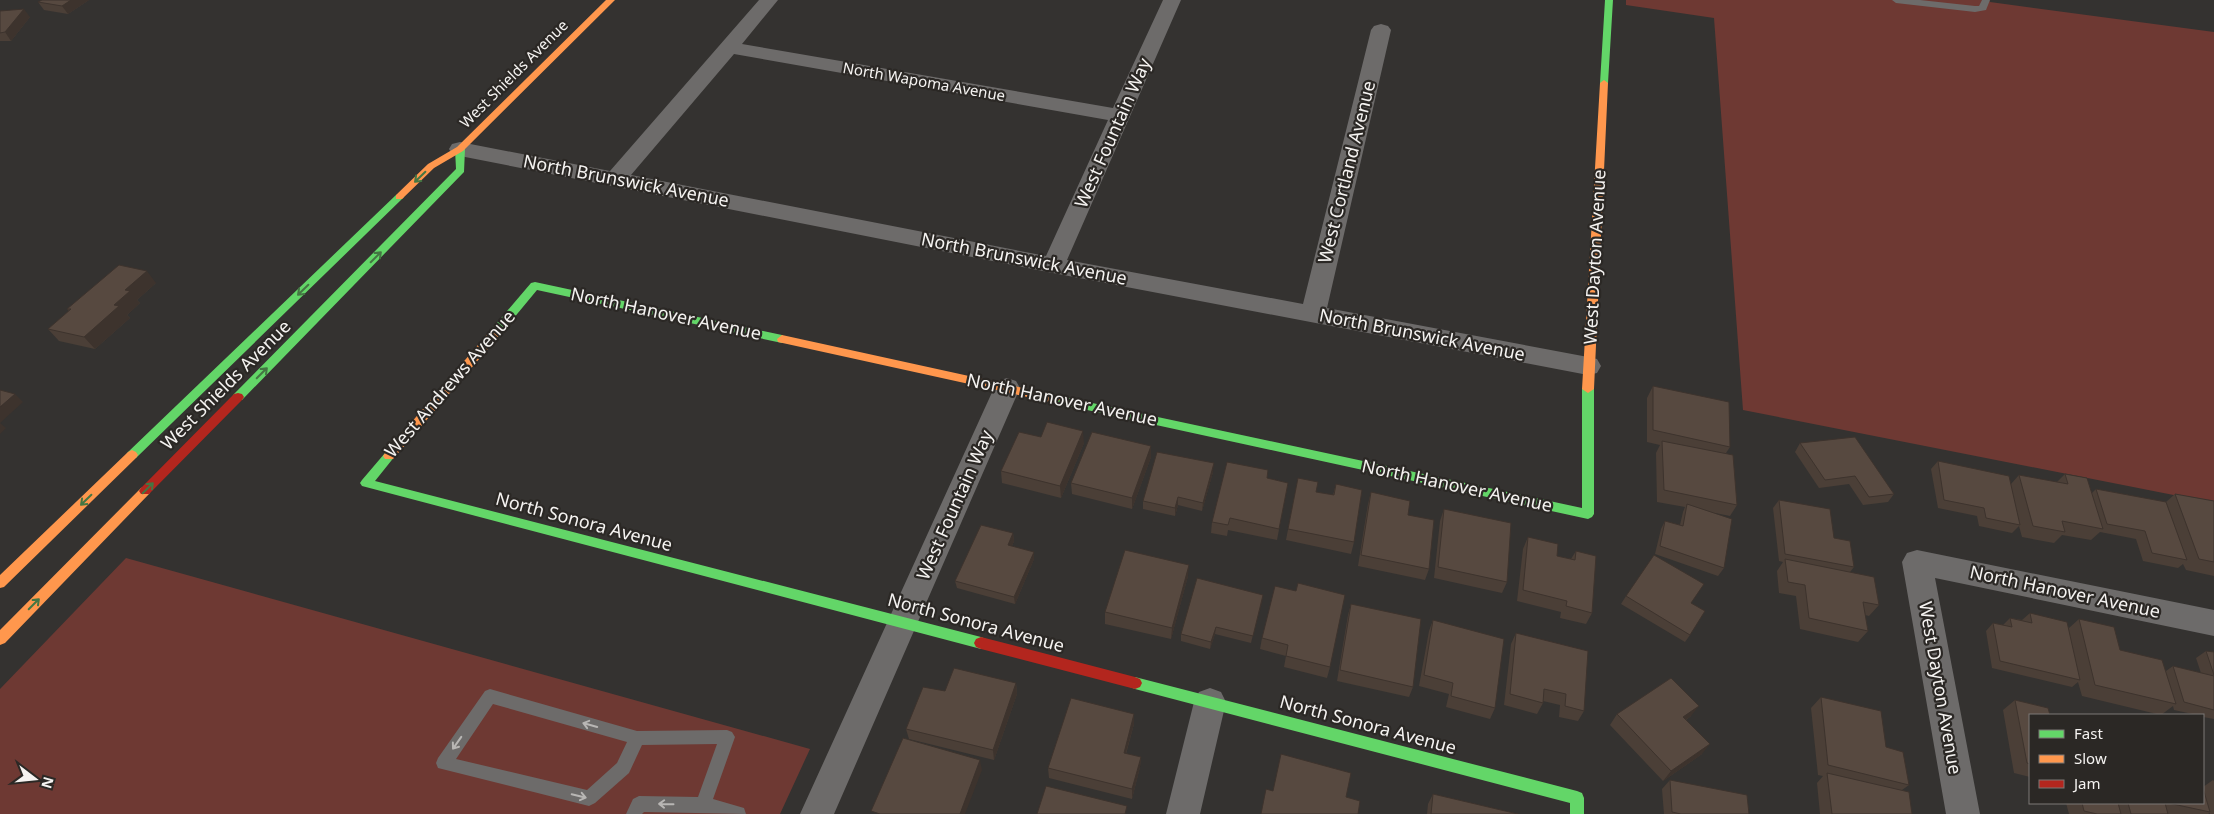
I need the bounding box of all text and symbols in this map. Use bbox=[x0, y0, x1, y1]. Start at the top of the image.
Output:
street label: West Shields Avenue bbox=[455, 15, 572, 132]
street label: West Fountain Way bbox=[1068, 53, 1156, 211]
street label: North Wapoma Avenue bbox=[841, 57, 1007, 105]
street label: West Cortland Avenue bbox=[1312, 78, 1380, 266]
street label: North Brunswick Avenue bbox=[521, 148, 731, 212]
street label: West Dayton Avenue bbox=[1577, 169, 1611, 345]
one-way arrow bbox=[414, 171, 426, 183]
street label: North Brunswick Avenue bbox=[919, 226, 1129, 290]
one-way arrow bbox=[370, 251, 382, 263]
street label: North Hanover Avenue bbox=[569, 281, 764, 345]
one-way arrow bbox=[297, 284, 309, 296]
street label: North Brunswick Avenue bbox=[1317, 302, 1527, 366]
street label: West Andrews Avenue bbox=[379, 305, 520, 462]
street label: West Shields Avenue bbox=[155, 314, 295, 454]
one-way arrow bbox=[256, 366, 268, 379]
street label: North Hanover Avenue bbox=[965, 367, 1160, 431]
street label: West Fountain Way bbox=[910, 425, 998, 583]
street label: North Hanover Avenue bbox=[1360, 453, 1555, 517]
one-way arrow bbox=[142, 482, 154, 495]
street label: North Sonora Avenue bbox=[493, 486, 675, 556]
one-way arrow bbox=[80, 494, 92, 506]
street label: North Hanover Avenue bbox=[1968, 559, 2163, 623]
street label: North Sonora Avenue bbox=[885, 587, 1067, 657]
one-way arrow bbox=[28, 598, 40, 611]
street label: West Dayton Avenue bbox=[1914, 600, 1968, 776]
street label: North Sonora Avenue bbox=[1277, 689, 1459, 759]
legend bbox=[2029, 714, 2204, 804]
one-way arrow bbox=[583, 719, 599, 729]
text: Fast bbox=[2074, 723, 2103, 743]
one-way arrow bbox=[452, 736, 462, 750]
text: Slow bbox=[2074, 748, 2107, 768]
north arrow bbox=[10, 754, 60, 804]
text: Jam bbox=[2072, 773, 2101, 793]
text: N bbox=[37, 775, 59, 791]
one-way arrow bbox=[570, 792, 586, 801]
one-way arrow bbox=[658, 799, 674, 809]

